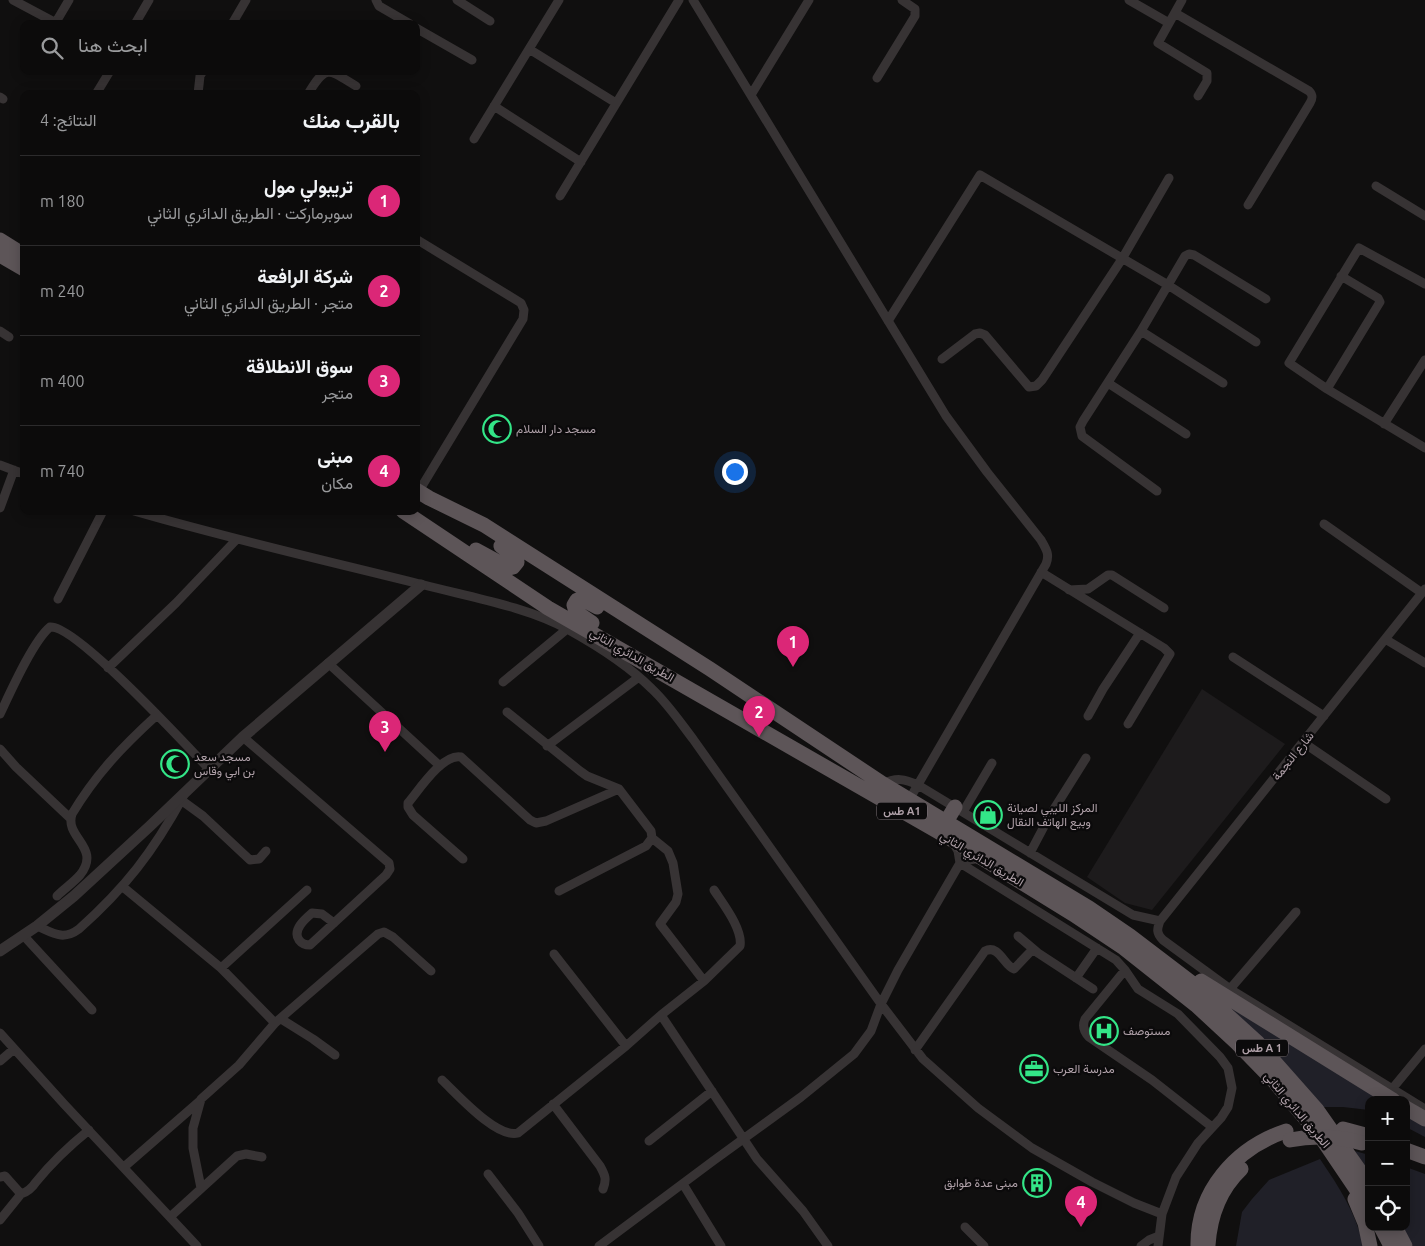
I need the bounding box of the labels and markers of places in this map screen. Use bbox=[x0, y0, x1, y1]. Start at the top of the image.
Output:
mosque icon: مسجد دار السلام bbox=[482, 414, 512, 444]
place label: مسجد دار السلام bbox=[516, 422, 596, 437]
pin: 1 bbox=[777, 626, 809, 667]
pin: 2 bbox=[743, 696, 775, 737]
pin: 3 bbox=[369, 711, 401, 752]
mosque icon: مسجد سعد بن ابي وقاس bbox=[160, 749, 190, 779]
place label: مسجد سعد بن ابي وقاس bbox=[194, 750, 255, 781]
shop icon: المركز الليبي لصيانة وبيع الهاتف النقال bbox=[973, 800, 1003, 830]
place label: المركز الليبي لصيانة وبيع الهاتف النقال bbox=[1007, 801, 1097, 831]
hospital icon: مستوصف bbox=[1089, 1016, 1119, 1046]
place label: مستوصف bbox=[1123, 1024, 1170, 1039]
office icon: مدرسة العرب bbox=[1019, 1054, 1049, 1084]
place label: مدرسة العرب bbox=[1053, 1062, 1115, 1077]
building icon: مبنى عدة طوابق bbox=[1022, 1168, 1052, 1198]
place label: مبنى عدة طوابق bbox=[944, 1176, 1018, 1191]
pin: 4 bbox=[1065, 1186, 1097, 1227]

